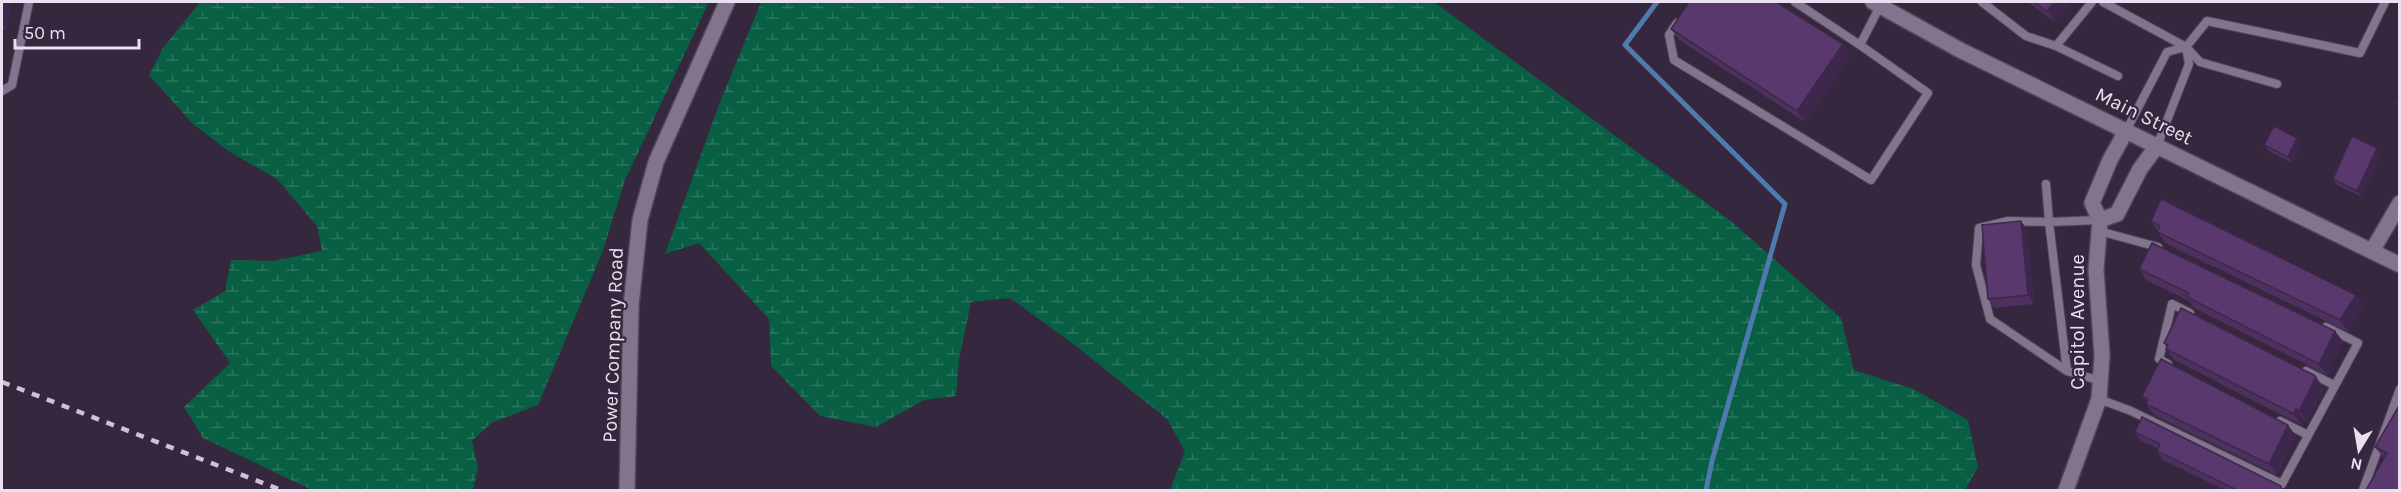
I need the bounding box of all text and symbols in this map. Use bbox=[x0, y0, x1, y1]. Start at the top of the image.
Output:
scale bar bbox=[15, 12, 140, 50]
text: 50 m bbox=[24, 22, 66, 44]
street label: Main Street bbox=[2091, 83, 2197, 150]
street label: Power Company Road bbox=[598, 247, 628, 443]
street label: Capitol Avenue bbox=[2066, 254, 2089, 390]
north arrow bbox=[2329, 420, 2389, 480]
text: N bbox=[2349, 454, 2364, 475]

